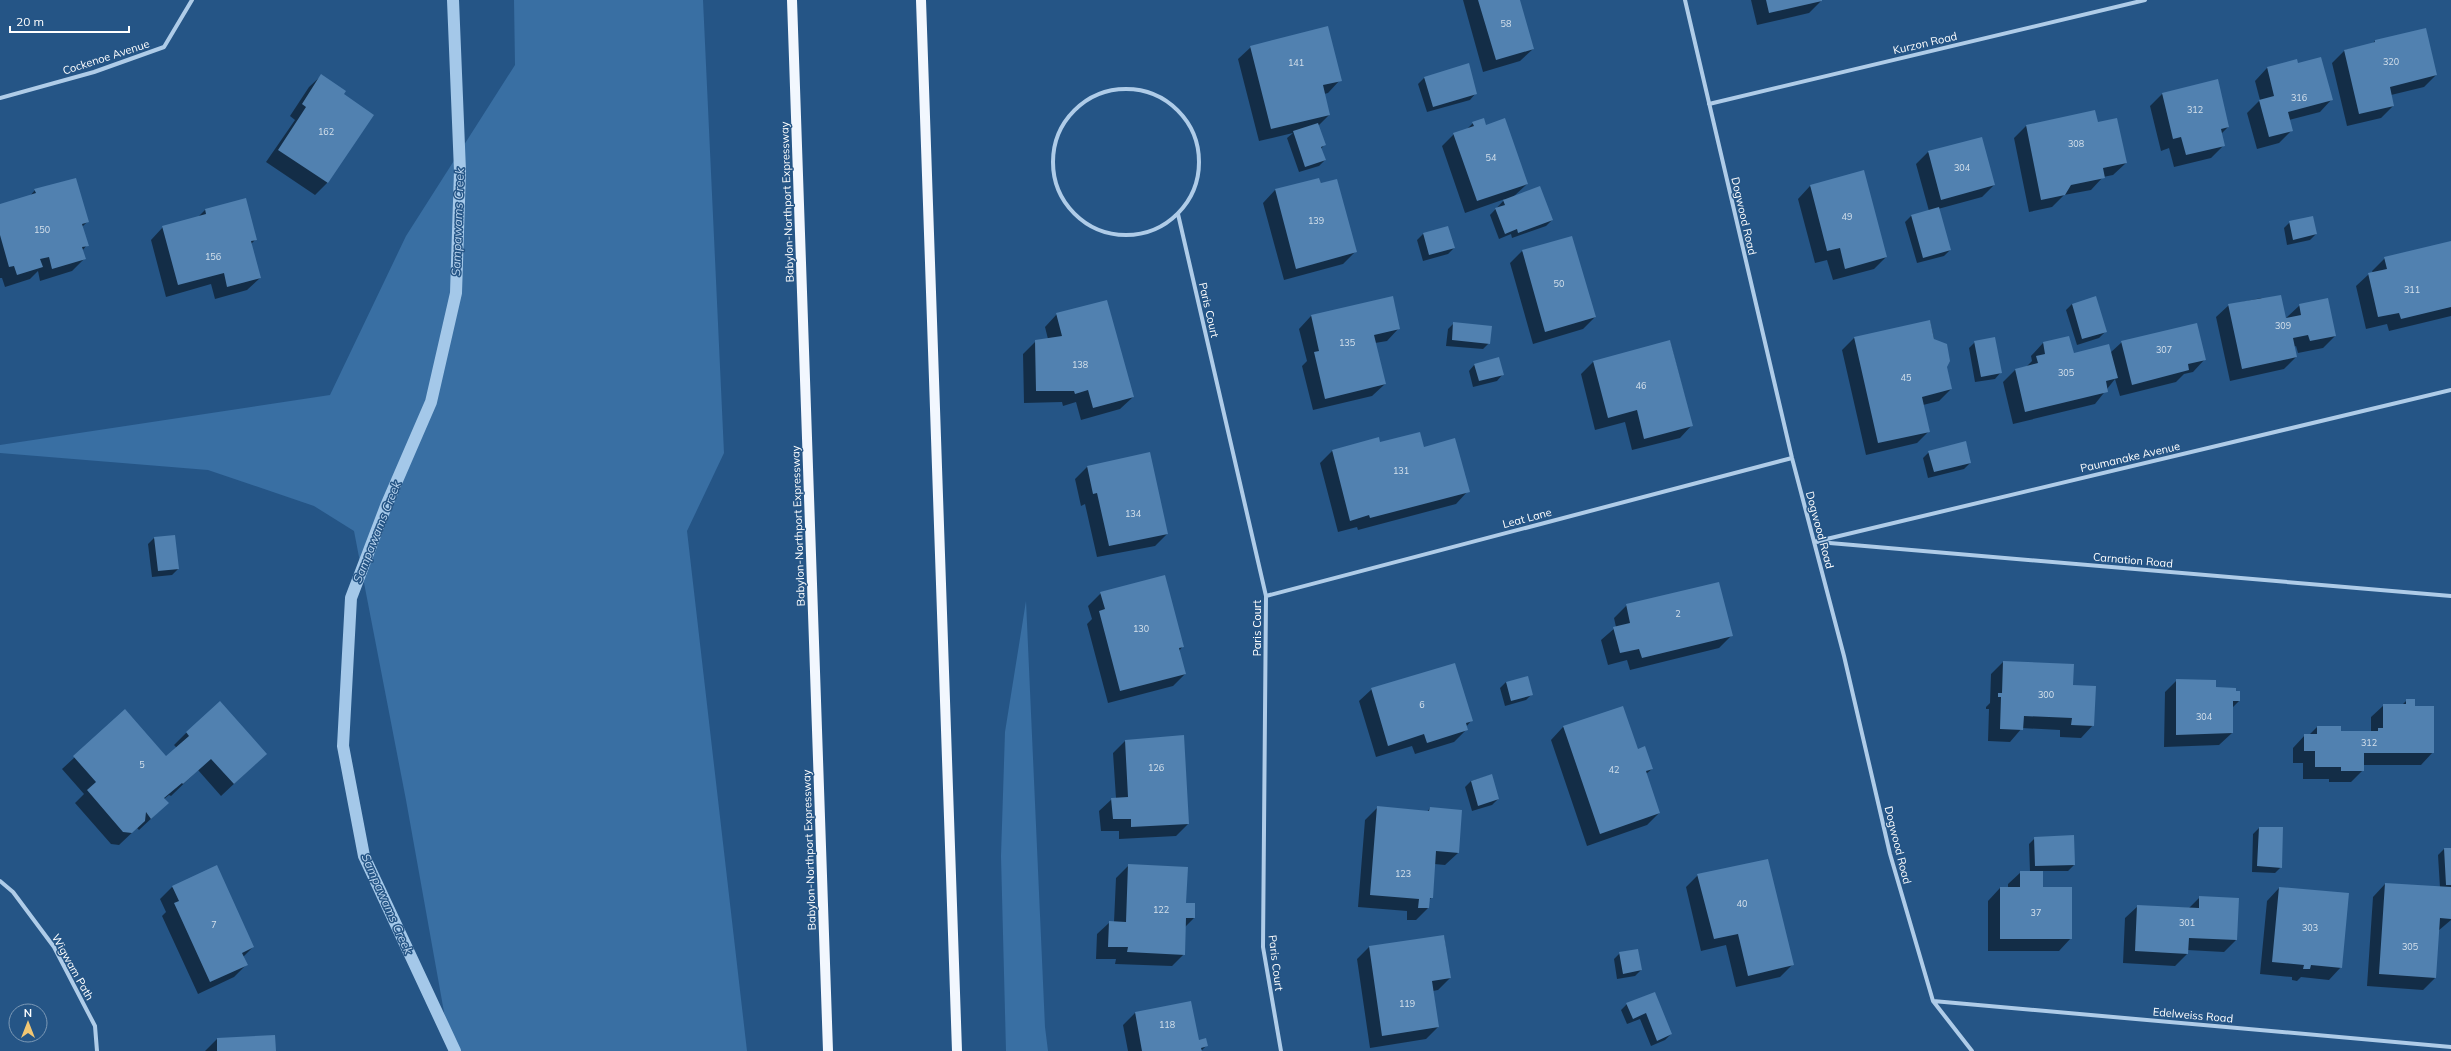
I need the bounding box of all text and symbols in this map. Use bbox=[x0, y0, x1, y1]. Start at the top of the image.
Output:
scale bar bbox=[10, 8, 129, 34]
text: 20 m bbox=[16, 14, 44, 29]
house number: 58 bbox=[1501, 18, 1511, 29]
street label: Kurzon Road bbox=[1892, 29, 1958, 57]
street label: Cockenoe Avenue bbox=[61, 36, 151, 78]
house number: 320 bbox=[2383, 56, 2399, 67]
house number: 141 bbox=[1288, 57, 1304, 68]
house number: 316 bbox=[2291, 92, 2307, 103]
house number: 312 bbox=[2187, 104, 2203, 115]
street label: Babylon-Northport Expressway bbox=[777, 121, 797, 283]
house number: 162 bbox=[318, 126, 334, 137]
house number: 308 bbox=[2068, 138, 2084, 149]
house number: 54 bbox=[1486, 152, 1497, 163]
house number: 304 bbox=[1954, 162, 1971, 173]
water label: Sampawams Creek bbox=[448, 167, 467, 276]
street label: Dogwood Road bbox=[1728, 176, 1760, 256]
house number: 49 bbox=[1842, 211, 1852, 222]
house number: 139 bbox=[1308, 215, 1324, 226]
house number: 150 bbox=[34, 224, 50, 235]
house number: 156 bbox=[205, 251, 221, 262]
house number: 50 bbox=[1554, 278, 1564, 289]
street label: Paris Court bbox=[1196, 281, 1222, 339]
house number: 311 bbox=[2404, 284, 2420, 295]
house number: 309 bbox=[2275, 320, 2291, 331]
house number: 135 bbox=[1339, 337, 1356, 348]
house number: 307 bbox=[2156, 344, 2172, 355]
house number: 138 bbox=[1072, 359, 1088, 370]
house number: 305 bbox=[2058, 367, 2075, 378]
house number: 45 bbox=[1901, 372, 1912, 383]
house number: 46 bbox=[1636, 380, 1646, 391]
street label: Paumanake Avenue bbox=[2079, 439, 2181, 475]
street label: Babylon-Northport Expressway bbox=[788, 445, 808, 607]
house number: 131 bbox=[1393, 465, 1409, 476]
water label: Sampawams Creek bbox=[349, 478, 404, 585]
street label: Dogwood Road bbox=[1803, 490, 1837, 570]
street label: Leat Lane bbox=[1501, 505, 1553, 531]
house number: 134 bbox=[1125, 508, 1142, 519]
street label: Carnation Road bbox=[2093, 550, 2173, 570]
street label: Paris Court bbox=[1250, 600, 1264, 656]
house number: 2 bbox=[1675, 608, 1681, 619]
house number: 130 bbox=[1133, 623, 1149, 634]
house number: 300 bbox=[2038, 689, 2054, 700]
house number: 6 bbox=[1419, 699, 1425, 710]
house number: 304 bbox=[2196, 711, 2213, 722]
house number: 312 bbox=[2361, 737, 2377, 748]
house number: 5 bbox=[139, 759, 145, 770]
house number: 126 bbox=[1148, 762, 1164, 773]
house number: 42 bbox=[1609, 764, 1619, 775]
street label: Babylon-Northport Expressway bbox=[799, 769, 819, 931]
street label: Dogwood Road bbox=[1882, 805, 1914, 885]
water label: Sampawams Creek bbox=[359, 851, 417, 957]
house number: 123 bbox=[1395, 868, 1411, 879]
house number: 40 bbox=[1737, 898, 1747, 909]
house number: 122 bbox=[1153, 904, 1169, 915]
house number: 37 bbox=[2031, 907, 2041, 918]
house number: 301 bbox=[2179, 917, 2195, 928]
house number: 7 bbox=[211, 919, 217, 930]
house number: 303 bbox=[2302, 922, 2318, 933]
street label: Wigwam Path bbox=[49, 931, 97, 1003]
street label: Paris Court bbox=[1266, 934, 1286, 992]
house number: 305 bbox=[2402, 941, 2419, 952]
house number: 119 bbox=[1399, 998, 1415, 1009]
north arrow bbox=[8, 1003, 48, 1043]
street label: Edelweiss Road bbox=[2152, 1005, 2234, 1025]
text: N bbox=[24, 1006, 32, 1020]
house number: 118 bbox=[1159, 1019, 1175, 1030]

